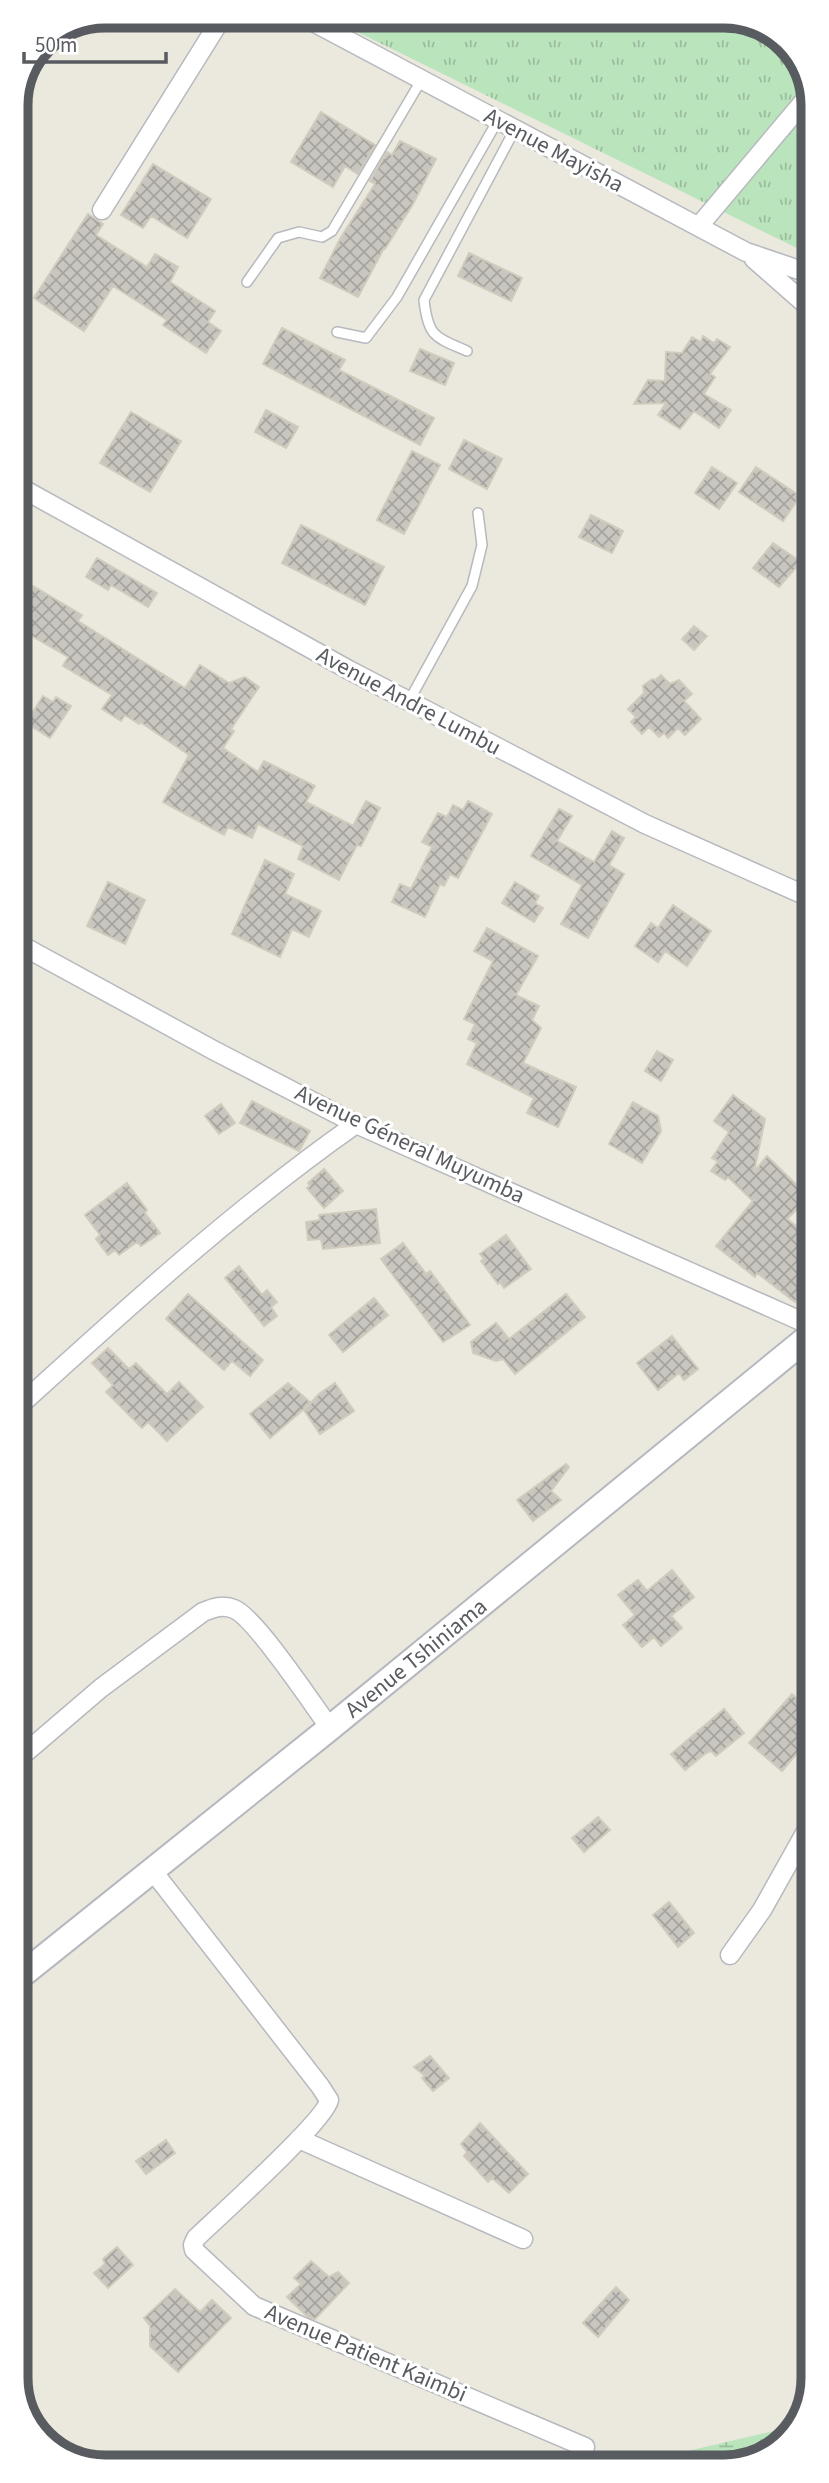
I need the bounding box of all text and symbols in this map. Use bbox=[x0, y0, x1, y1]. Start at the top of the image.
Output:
scale bar bbox=[24, 21, 166, 65]
text: 50 m bbox=[35, 30, 77, 60]
street label: Avenue Mayisha bbox=[478, 99, 630, 201]
street label: Avenue Andre Lumbu bbox=[311, 638, 507, 764]
street label: Avenue Géneral Muyumba bbox=[290, 1076, 530, 1212]
street label: Avenue Tshiniama bbox=[338, 1590, 494, 1726]
street label: Avenue Patient Kaimbi bbox=[260, 2295, 472, 2411]

